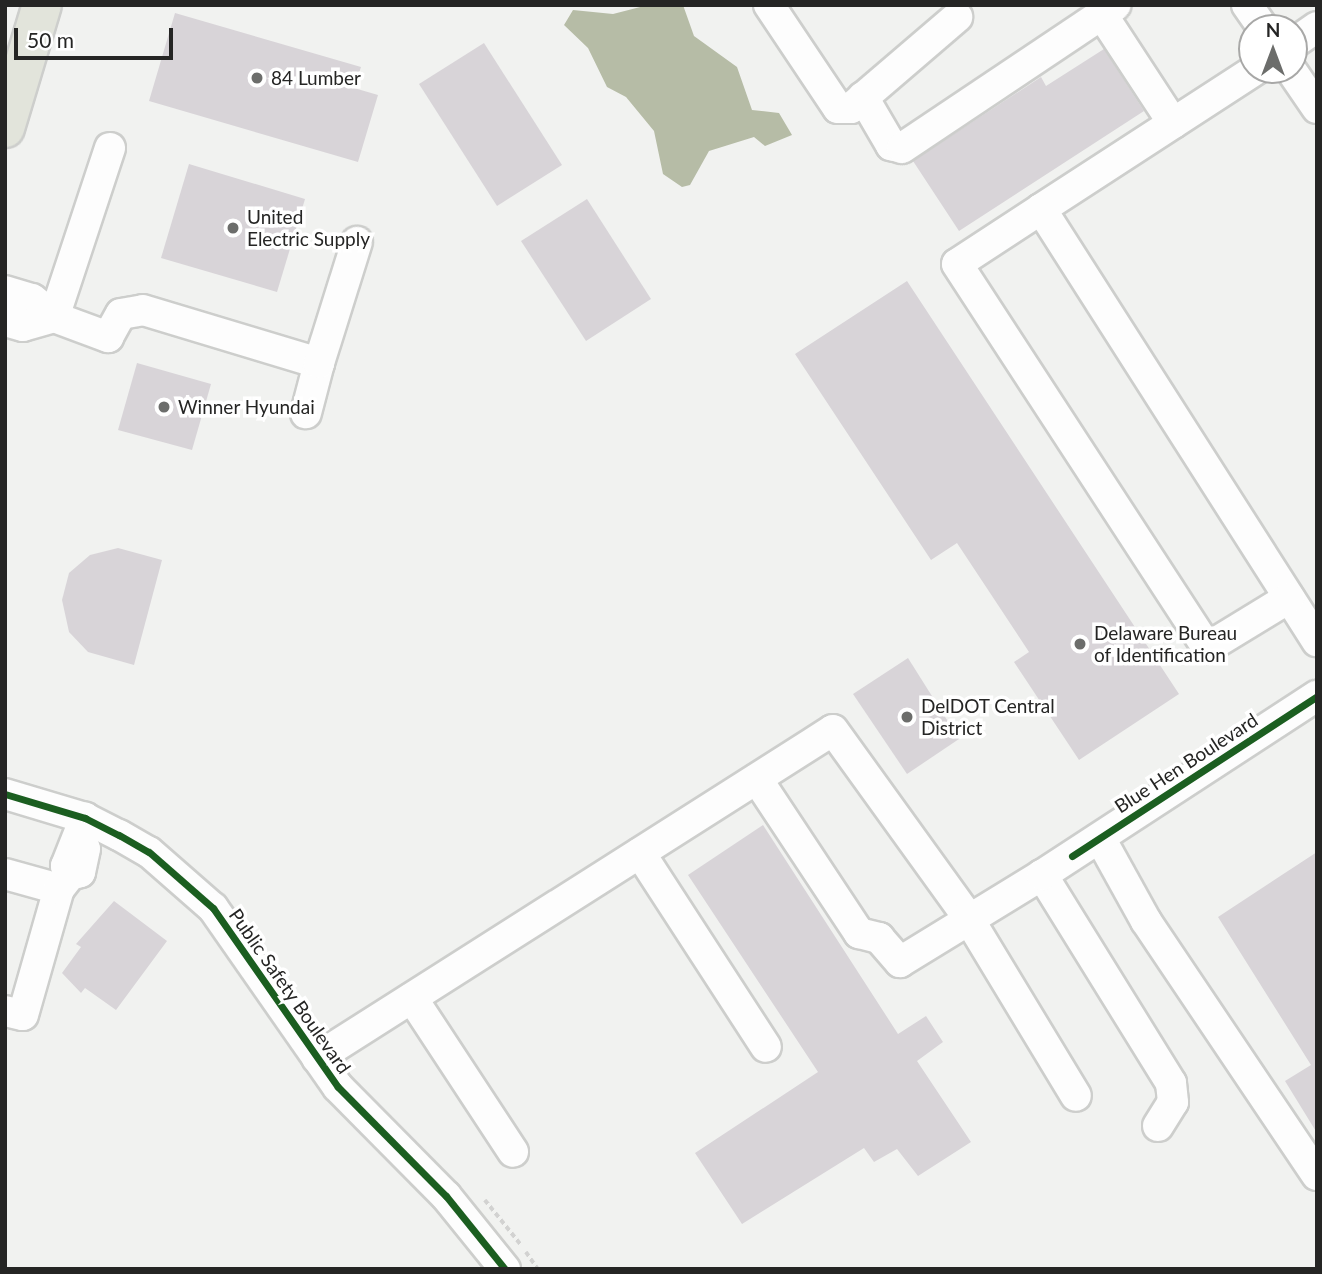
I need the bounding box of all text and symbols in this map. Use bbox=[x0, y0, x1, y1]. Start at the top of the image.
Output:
scale bar bbox=[18, 14, 177, 58]
north arrow bbox=[1238, 14, 1308, 84]
text: N bbox=[1266, 18, 1280, 41]
text: 50 m bbox=[27, 27, 74, 52]
place label: 84 Lumber bbox=[271, 67, 361, 89]
marker: 84 Lumber bbox=[249, 70, 265, 86]
place label: United Electric Supply bbox=[247, 206, 370, 250]
marker: United Electric Supply bbox=[225, 220, 241, 236]
place label: Winner Hyundai bbox=[178, 396, 315, 418]
marker: Winner Hyundai bbox=[156, 399, 172, 415]
place label: Delaware Bureau of Identification bbox=[1094, 622, 1237, 666]
marker: Delaware Bureau of Identification bbox=[1072, 636, 1088, 652]
place label: DelDOT Central District bbox=[921, 695, 1055, 739]
street label: Blue Hen Boulevard bbox=[1110, 708, 1262, 818]
marker: DelDOT Central District bbox=[899, 709, 915, 725]
street label: Public Safety Boulevard bbox=[224, 904, 356, 1078]

